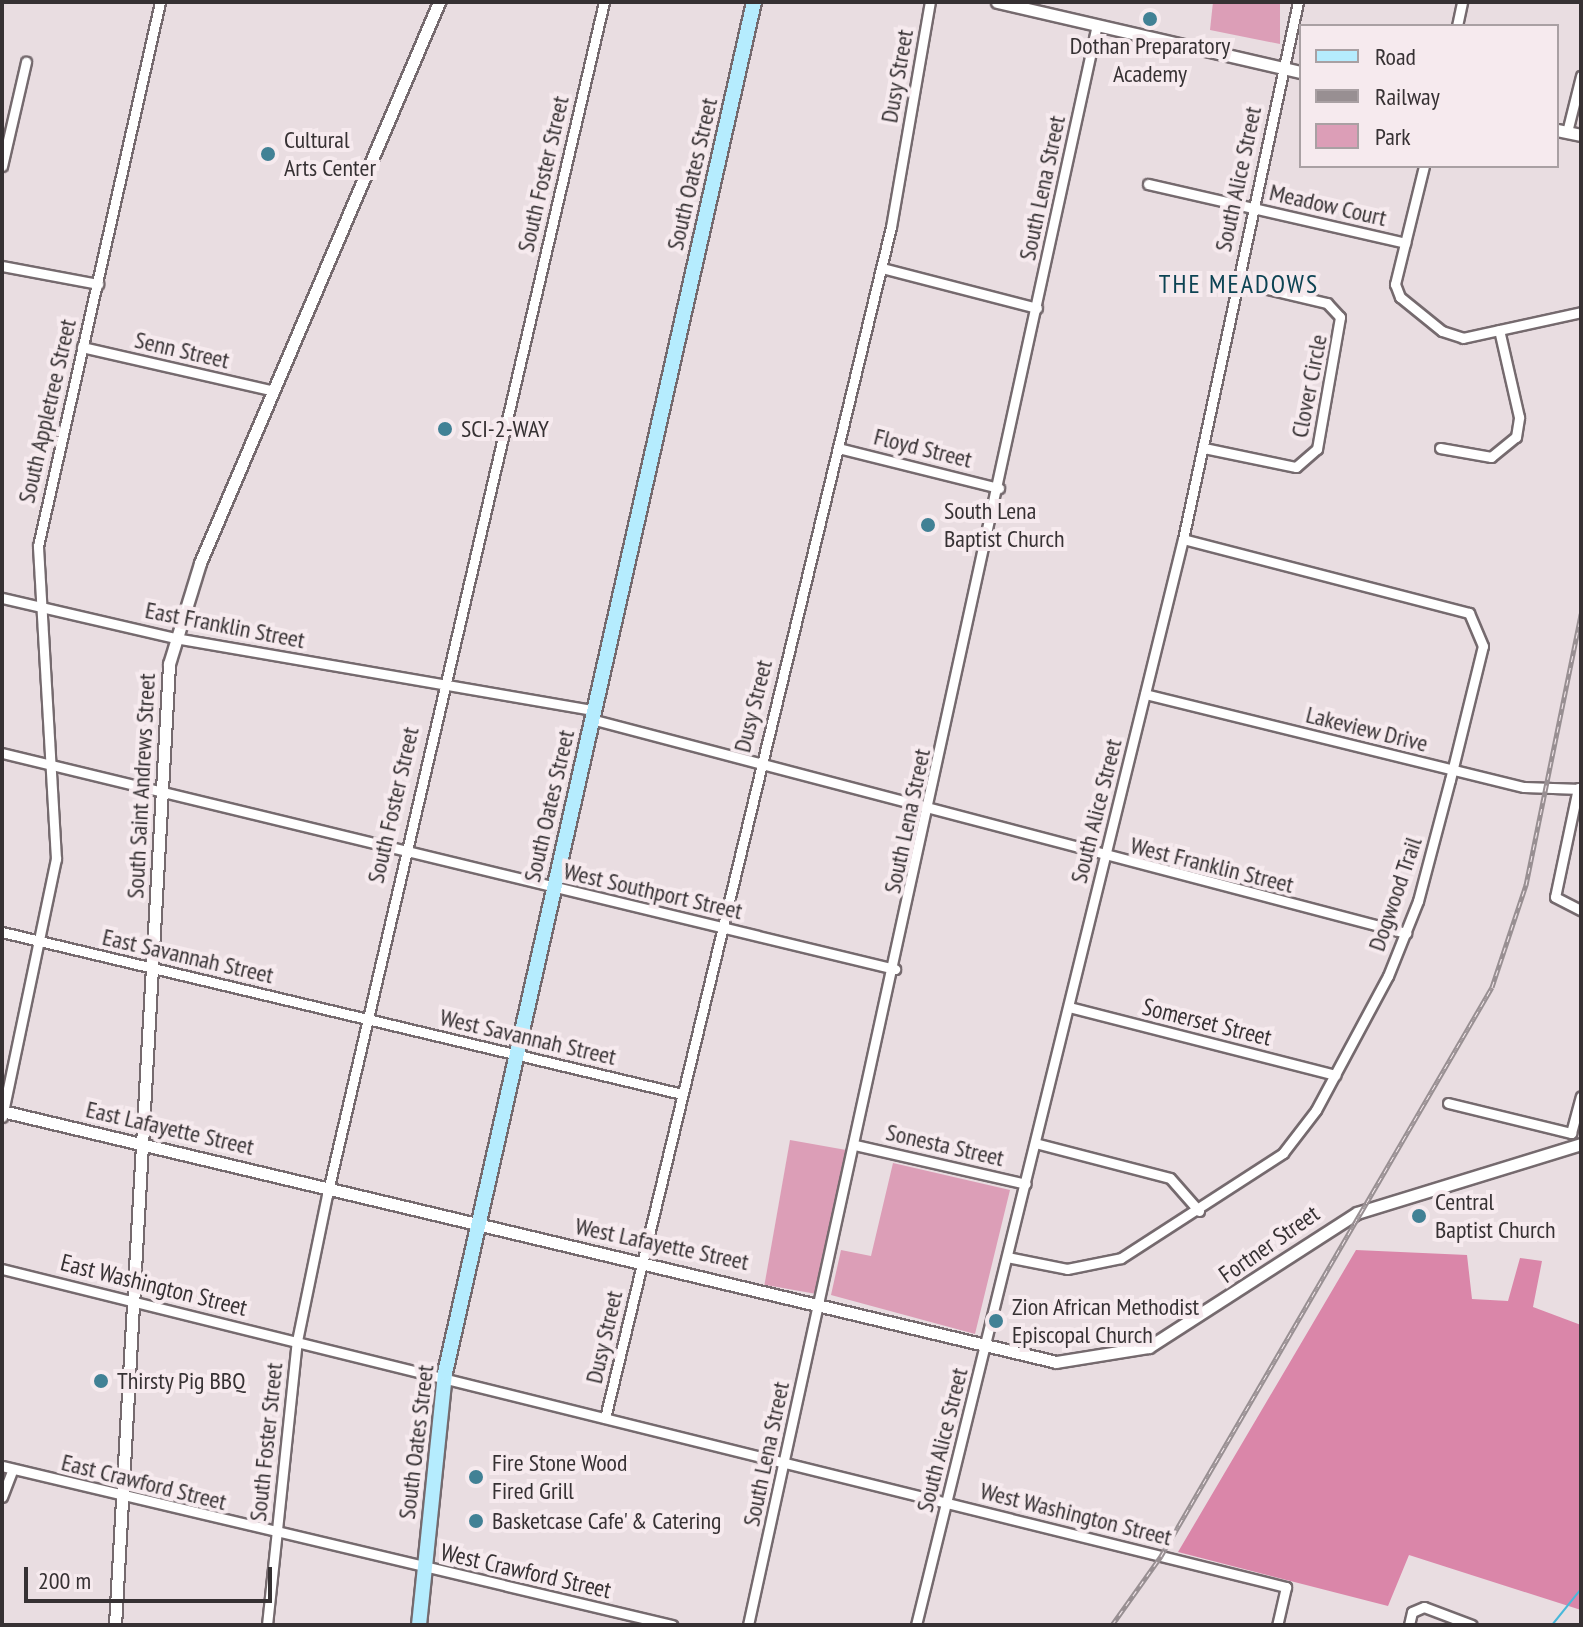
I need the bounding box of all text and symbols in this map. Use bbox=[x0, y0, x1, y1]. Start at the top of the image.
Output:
marker: Dothan Preparatory Academy bbox=[1141, 10, 1159, 28]
legend bbox=[1299, 24, 1559, 168]
street label: Dusy Street bbox=[875, 27, 919, 125]
place label: Dothan Preparatory Academy bbox=[1070, 32, 1230, 88]
text: Road bbox=[1375, 41, 1416, 72]
text: Railway bbox=[1375, 81, 1440, 112]
street label: South Foster Street bbox=[511, 93, 575, 255]
street label: South Oates Street bbox=[661, 95, 723, 253]
street label: South Alice Street bbox=[1209, 103, 1267, 255]
street label: South Lena Street bbox=[1013, 113, 1071, 263]
text: Park bbox=[1375, 121, 1411, 152]
place label: Cultural Arts Center bbox=[284, 126, 376, 182]
marker: Cultural Arts Center bbox=[259, 145, 277, 163]
street label: Meadow Court bbox=[1267, 178, 1389, 232]
district label: THE MEADOWS bbox=[1159, 268, 1319, 300]
street label: South Appletree Street bbox=[12, 316, 82, 506]
street label: Senn Street bbox=[132, 325, 232, 375]
street label: Clover Circle bbox=[1285, 332, 1333, 440]
place label: SCI-2-WAY bbox=[461, 415, 549, 443]
marker: SCI-2-WAY bbox=[436, 420, 454, 438]
street label: Floyd Street bbox=[871, 422, 975, 474]
place label: South Lena Baptist Church bbox=[944, 497, 1065, 553]
marker: South Lena Baptist Church bbox=[919, 516, 937, 534]
street label: East Franklin Street bbox=[143, 595, 307, 655]
street label: Dusy Street bbox=[728, 656, 778, 756]
street label: South Saint Andrews Street bbox=[121, 672, 161, 900]
street label: Lakeview Drive bbox=[1303, 700, 1431, 758]
street label: South Foster Street bbox=[361, 724, 425, 886]
street label: South Oates Street bbox=[518, 727, 580, 885]
street label: South Alice Street bbox=[1064, 736, 1128, 886]
street label: South Lena Street bbox=[878, 746, 936, 896]
street label: West Franklin Street bbox=[1127, 831, 1297, 899]
street label: Dogwood Trail bbox=[1362, 833, 1428, 955]
street label: West Southport Street bbox=[561, 856, 745, 926]
street label: East Savannah Street bbox=[100, 922, 276, 990]
street label: Somerset Street bbox=[1139, 992, 1275, 1052]
street label: West Savannah Street bbox=[437, 1003, 619, 1071]
street label: East Lafayette Street bbox=[83, 1095, 257, 1161]
street label: Sonesta Street bbox=[883, 1117, 1007, 1173]
place label: Central Baptist Church bbox=[1435, 1188, 1556, 1244]
street label: Fortner Street bbox=[1213, 1199, 1325, 1289]
marker: Central Baptist Church bbox=[1410, 1207, 1428, 1225]
street label: West Lafayette Street bbox=[573, 1212, 751, 1276]
street label: East Washington Street bbox=[58, 1248, 250, 1322]
street label: Dusy Street bbox=[579, 1288, 629, 1386]
place label: Zion African Methodist Episcopal Church bbox=[1012, 1293, 1200, 1349]
marker: Zion African Methodist Episcopal Church bbox=[987, 1312, 1005, 1330]
street label: South Foster Street bbox=[243, 1361, 289, 1523]
street label: South Oates Street bbox=[392, 1363, 440, 1521]
street label: South Alice Street bbox=[910, 1365, 974, 1515]
place label: Thirsty Pig BBQ bbox=[117, 1367, 246, 1395]
marker: Thirsty Pig BBQ bbox=[92, 1372, 110, 1390]
street label: South Lena Street bbox=[737, 1379, 795, 1529]
street label: East Crawford Street bbox=[59, 1448, 229, 1516]
place label: Fire Stone Wood Fired Grill bbox=[492, 1449, 628, 1505]
marker: Fire Stone Wood Fired Grill bbox=[467, 1468, 485, 1486]
street label: West Washington Street bbox=[977, 1476, 1175, 1552]
place label: Basketcase Cafe' & Catering bbox=[492, 1507, 723, 1535]
marker: Basketcase Cafe' & Catering bbox=[467, 1512, 485, 1530]
street label: West Crawford Street bbox=[438, 1537, 614, 1605]
scale bar bbox=[28, 1551, 276, 1601]
text: 200 m bbox=[38, 1565, 91, 1596]

